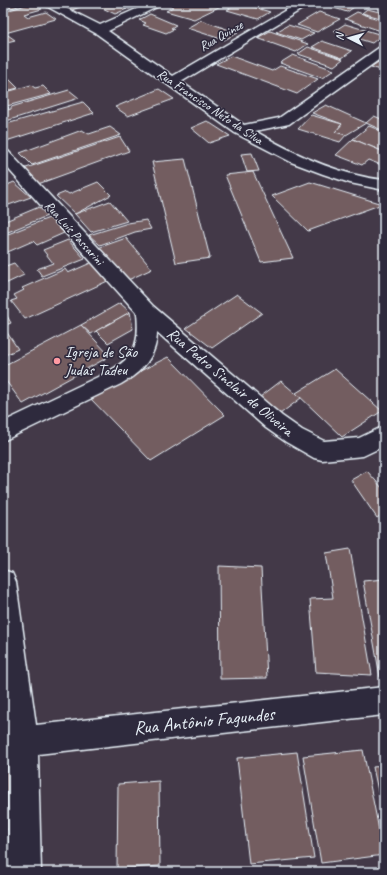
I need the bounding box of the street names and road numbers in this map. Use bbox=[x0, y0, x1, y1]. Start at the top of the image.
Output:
street label: Rua Quinze bbox=[196, 17, 246, 55]
street label: Rua Francisco Neto da Silva bbox=[154, 66, 267, 149]
street label: Rua Luís Passarini bbox=[41, 198, 108, 270]
street label: Rua Pedro Sinclair de Oliveira bbox=[163, 323, 298, 442]
street label: Rua Antônio Fagundes bbox=[132, 702, 277, 740]

